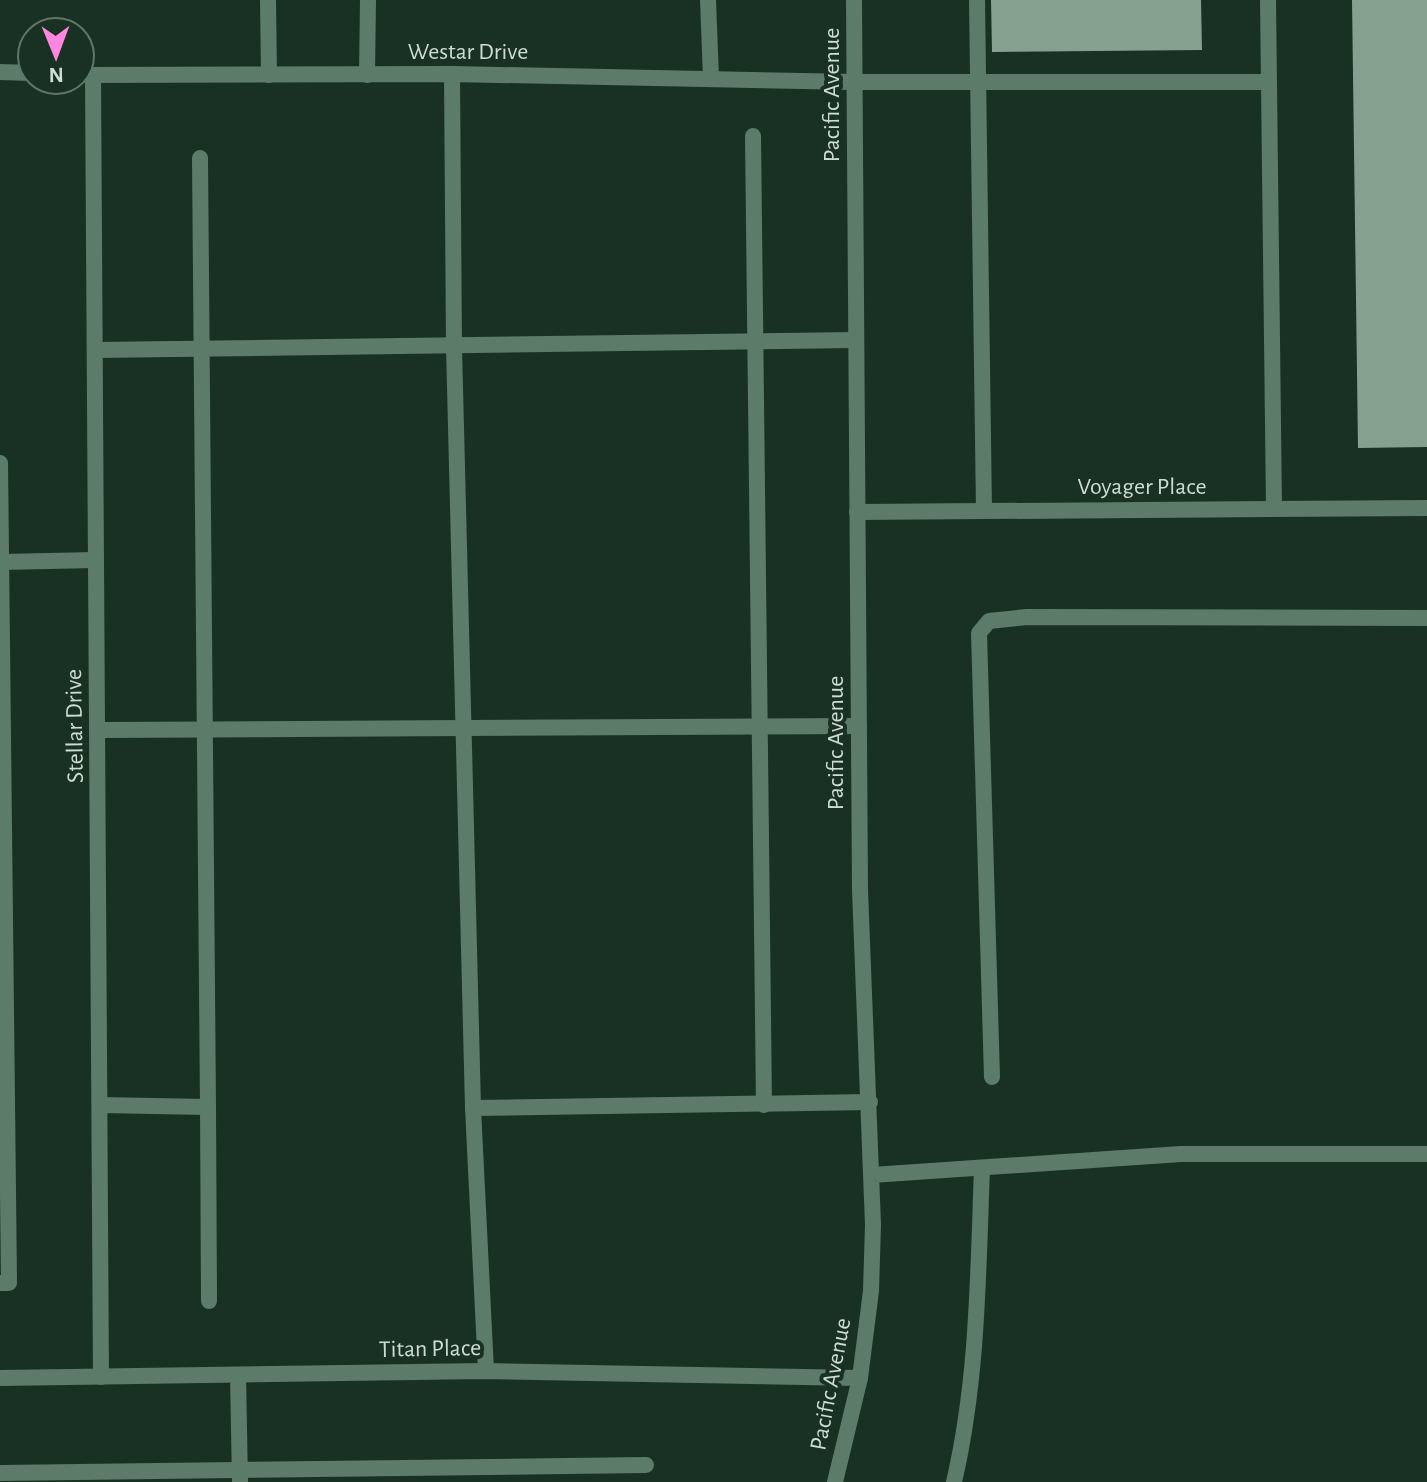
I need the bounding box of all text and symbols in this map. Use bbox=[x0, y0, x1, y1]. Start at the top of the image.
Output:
north arrow bbox=[16, 16, 96, 96]
street label: Pacific Avenue bbox=[820, 28, 844, 162]
street label: Westar Drive bbox=[408, 40, 528, 64]
text: N bbox=[48, 64, 64, 86]
street label: Voyager Place bbox=[1077, 475, 1207, 499]
street label: Stellar Drive bbox=[62, 669, 88, 783]
street label: Pacific Avenue bbox=[824, 676, 848, 810]
street label: Pacific Avenue bbox=[806, 1316, 856, 1452]
street label: Titan Place bbox=[379, 1336, 481, 1362]

